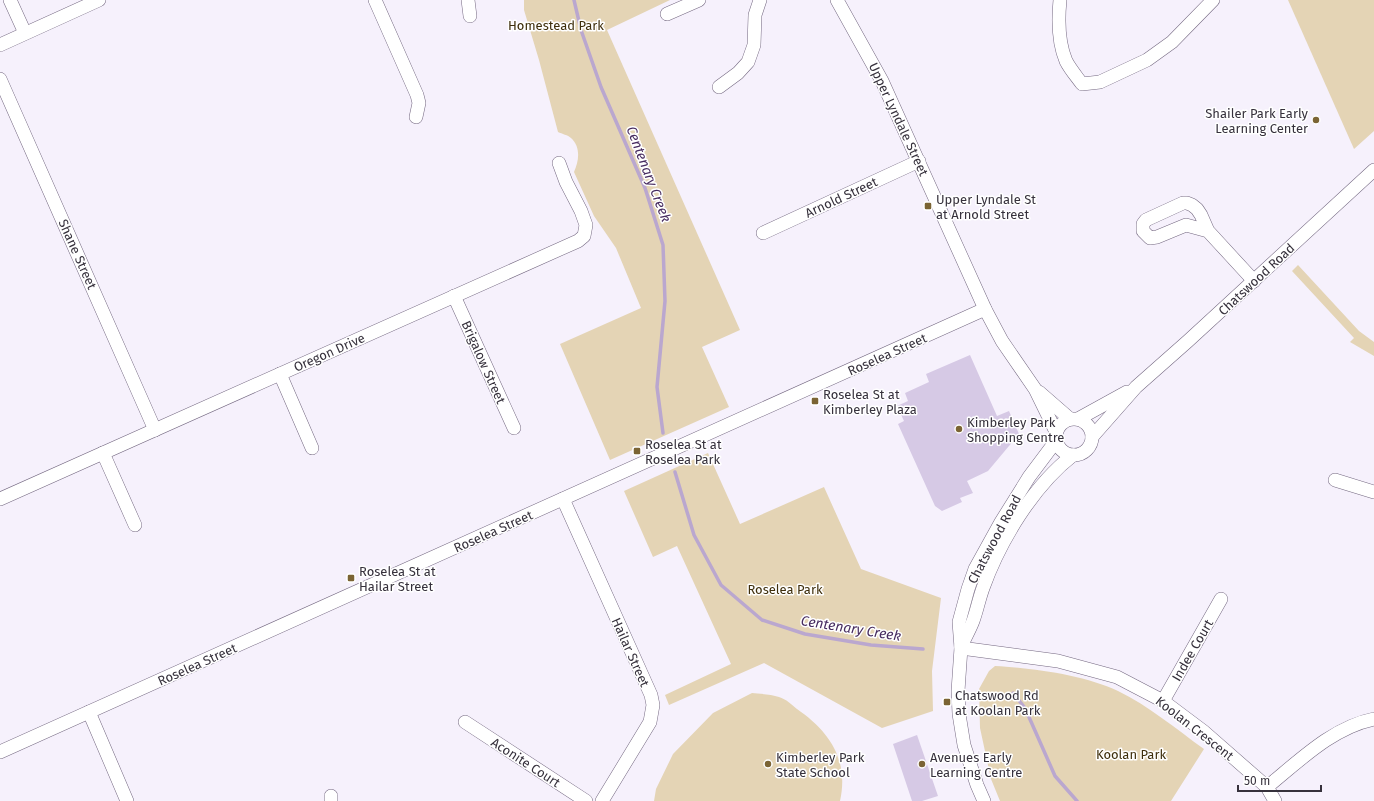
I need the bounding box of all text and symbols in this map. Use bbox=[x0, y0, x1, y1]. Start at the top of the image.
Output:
park label: Homestead Park bbox=[508, 18, 604, 33]
street label: Upper Lyndale Street bbox=[866, 60, 932, 179]
place label: Shailer Park Early Learning Center bbox=[1205, 106, 1309, 136]
marker: Shailer Park Early Learning Center bbox=[1311, 115, 1321, 125]
water label: Centenary Creek bbox=[622, 124, 675, 225]
street label: Arnold Street bbox=[803, 174, 880, 221]
place label: Upper Lyndale St at Arnold Street bbox=[936, 192, 1036, 222]
marker: Upper Lyndale St at Arnold Street bbox=[923, 201, 933, 211]
street label: Shane Street bbox=[55, 217, 100, 292]
street label: Chatswood Road bbox=[1215, 240, 1297, 318]
street label: Brigalow Street bbox=[459, 318, 509, 406]
street label: Oregon Drive bbox=[291, 330, 367, 375]
street label: Roselea Street bbox=[845, 330, 929, 379]
place label: Roselea St at Kimberley Plaza bbox=[823, 387, 917, 417]
marker: Roselea St at Kimberley Plaza bbox=[810, 396, 820, 406]
place label: Kimberley Park Shopping Centre bbox=[967, 415, 1064, 445]
marker: Kimberley Park Shopping Centre bbox=[954, 424, 964, 434]
place label: Roselea St at Roselea Park bbox=[645, 437, 722, 467]
marker: Roselea St at Roselea Park bbox=[632, 446, 642, 456]
street label: Chatswood Road bbox=[965, 492, 1024, 586]
street label: Roselea Street bbox=[451, 507, 535, 556]
place label: Roselea St at Hailar Street bbox=[359, 564, 436, 594]
marker: Roselea St at Hailar Street bbox=[346, 573, 356, 583]
park label: Roselea Park bbox=[747, 582, 823, 597]
water label: Centenary Creek bbox=[800, 612, 903, 645]
street label: Hailar Street bbox=[609, 615, 653, 689]
street label: Indee Court bbox=[1169, 616, 1216, 684]
street label: Roselea Street bbox=[155, 640, 239, 689]
place label: Chatswood Rd at Koolan Park bbox=[955, 688, 1041, 718]
street label: Koolan Crescent bbox=[1153, 693, 1237, 764]
marker: Chatswood Rd at Koolan Park bbox=[942, 697, 952, 707]
street label: Aconite Court bbox=[488, 735, 563, 790]
park label: Koolan Park bbox=[1096, 747, 1166, 762]
place label: Kimberley Park State School bbox=[776, 750, 865, 780]
place label: Avenues Early Learning Centre bbox=[930, 750, 1022, 780]
marker: Kimberley Park State School bbox=[763, 759, 773, 769]
marker: Avenues Early Learning Centre bbox=[917, 759, 927, 769]
scale bar bbox=[1238, 767, 1321, 793]
text: 50 m bbox=[1244, 774, 1270, 788]

